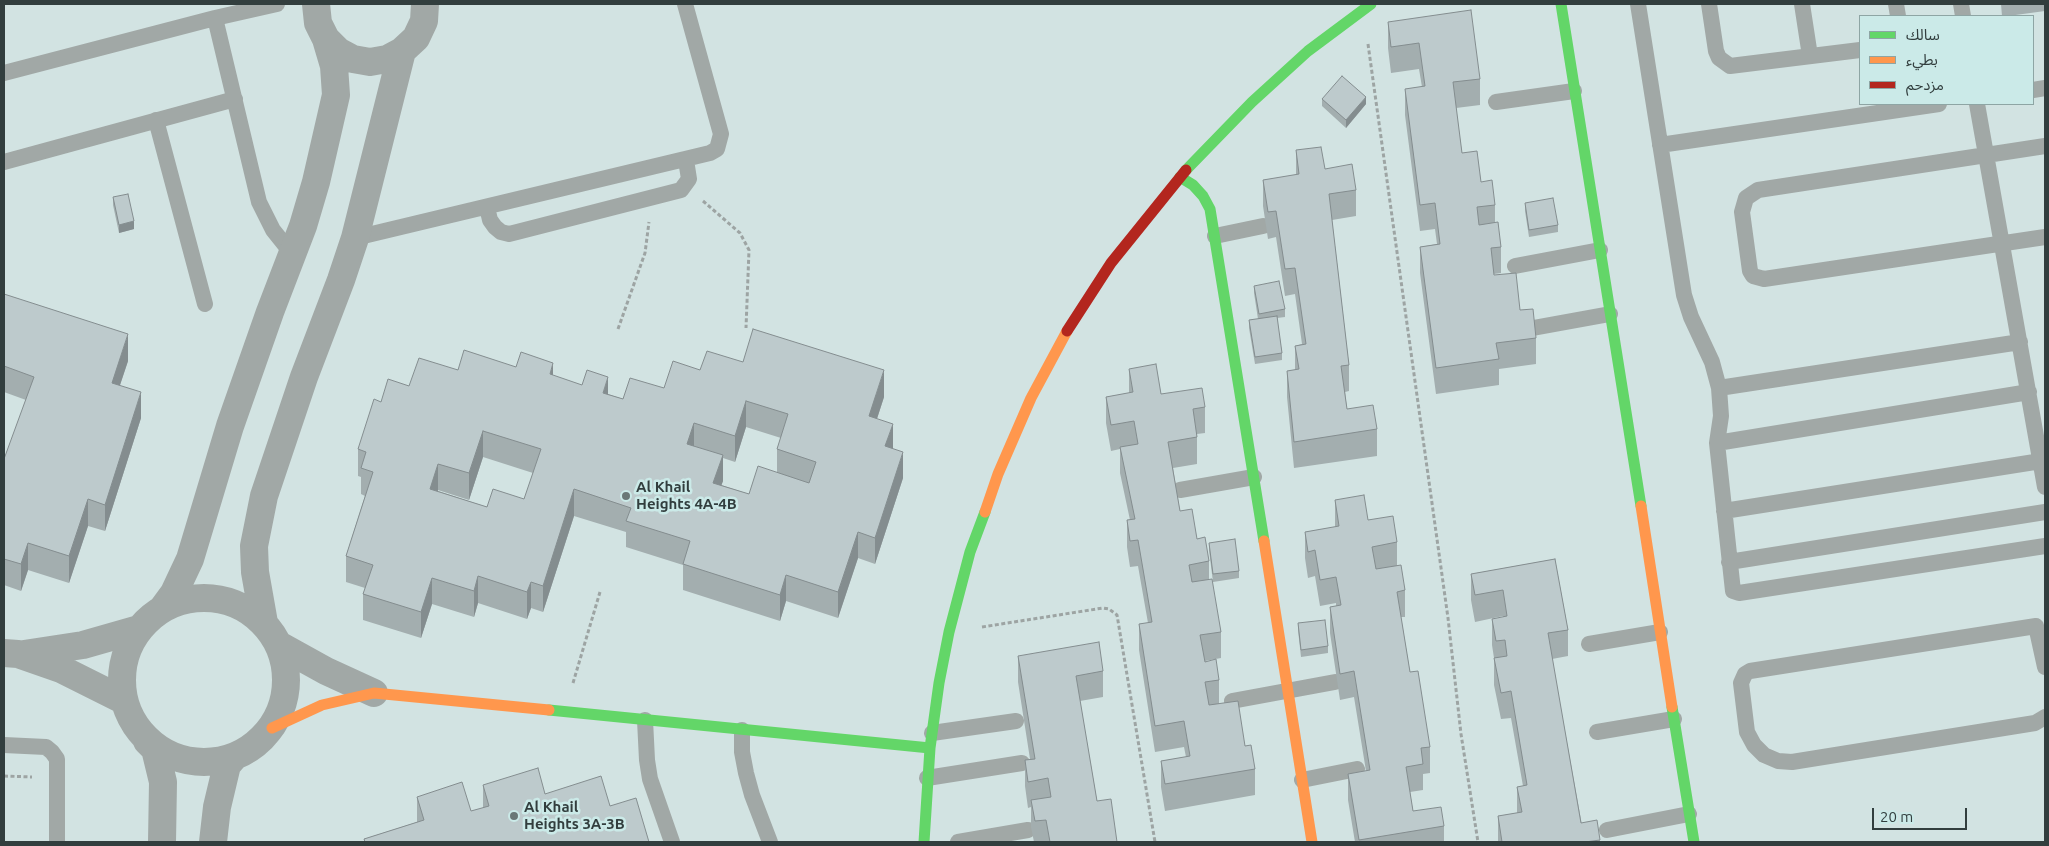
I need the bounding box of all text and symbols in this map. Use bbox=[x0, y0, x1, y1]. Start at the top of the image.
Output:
legend bbox=[1859, 15, 2034, 105]
text: سالك bbox=[1906, 26, 1940, 43]
text: بطيء bbox=[1906, 51, 1938, 68]
text: مزدحم bbox=[1906, 76, 1944, 93]
place label: Al Khail Heights 4A-4B bbox=[636, 478, 737, 513]
marker: Al Khail Heights 4A-4B bbox=[620, 490, 632, 502]
place label: Al Khail Heights 3A-3B bbox=[524, 798, 625, 833]
scale bar bbox=[1874, 798, 1969, 830]
text: 20 m bbox=[1880, 808, 1913, 825]
marker: Al Khail Heights 3A-3B bbox=[508, 810, 520, 822]

